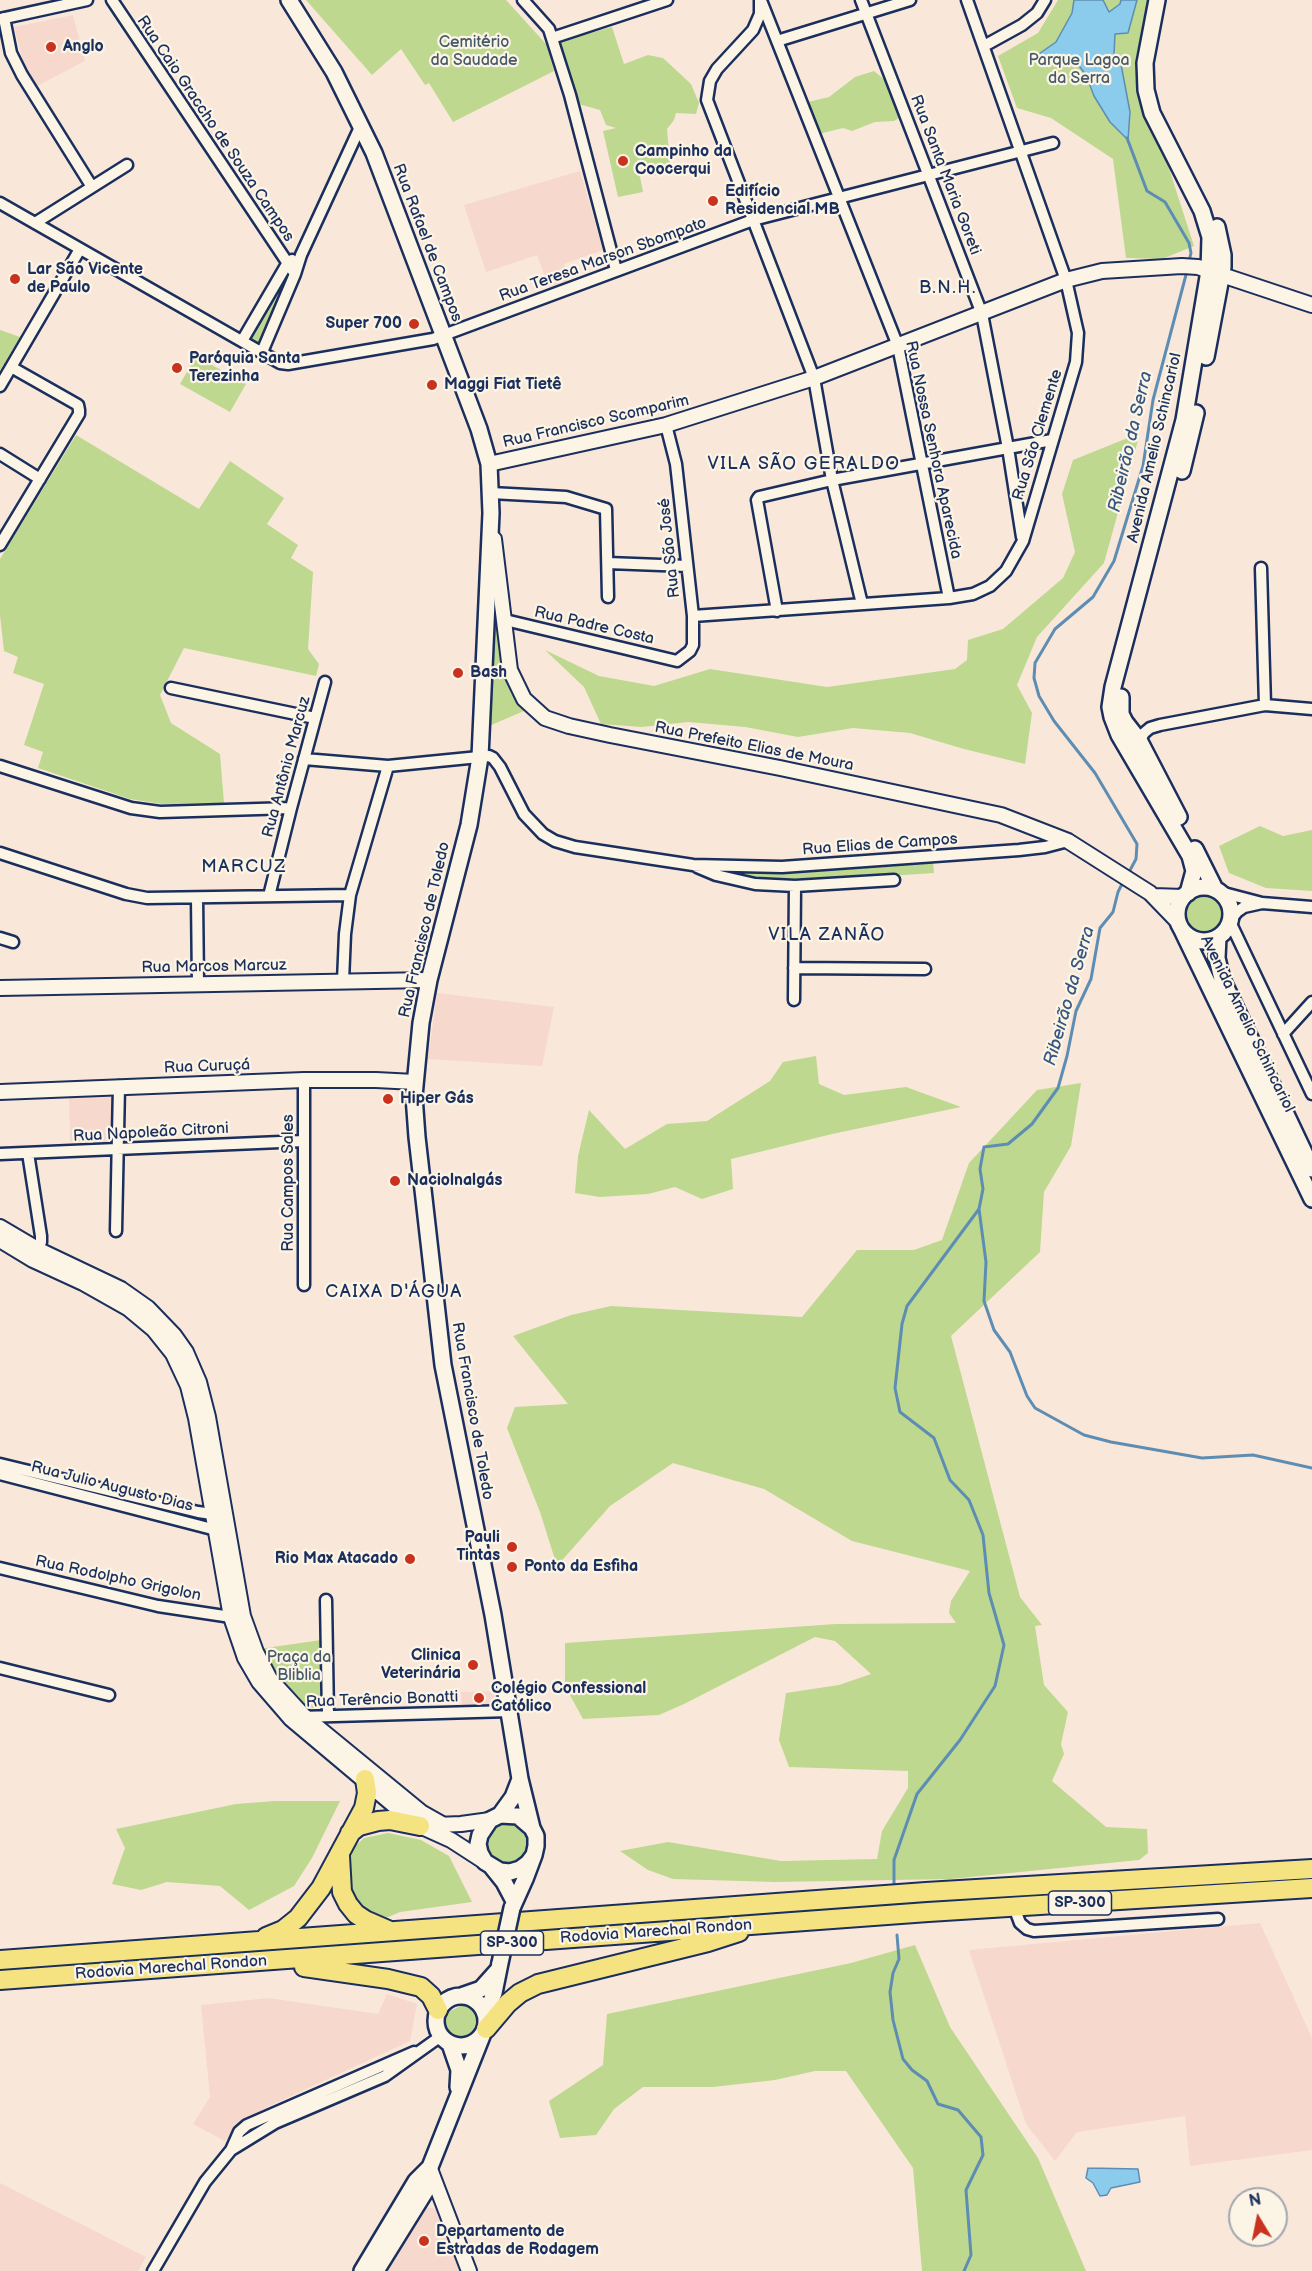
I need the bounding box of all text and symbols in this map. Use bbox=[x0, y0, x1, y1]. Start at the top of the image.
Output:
street label: Rua Caio Graccho de Souza Campos bbox=[132, 12, 298, 246]
park label: Cemitério da Saudade bbox=[430, 33, 518, 71]
place label: Anglo bbox=[63, 37, 104, 57]
marker: Anglo bbox=[44, 40, 58, 54]
park label: Parque Lagoa da Serra bbox=[1028, 51, 1130, 89]
street label: Rua Santa Maria Goreti bbox=[906, 92, 984, 258]
place label: Campinho da Coocerqui bbox=[635, 142, 732, 180]
marker: Campinho da Coocerqui bbox=[616, 154, 630, 168]
street label: Rua Rafael de Campos bbox=[388, 161, 466, 325]
place label: Edifício Residencial MB bbox=[725, 182, 840, 220]
marker: Edifício Residencial MB bbox=[706, 194, 720, 208]
street label: Rua Teresa Marson Sbompato bbox=[497, 213, 709, 307]
place label: Lar São Vicente de Paulo bbox=[27, 260, 143, 298]
marker: Lar São Vicente de Paulo bbox=[8, 272, 22, 286]
district label: B.N.H. bbox=[919, 277, 977, 299]
place label: Super 700 bbox=[325, 314, 402, 334]
marker: Super 700 bbox=[407, 317, 421, 331]
street label: Rua Nossa Senhora Aparecida bbox=[900, 339, 966, 561]
place label: Paróquia Santa Terezinha bbox=[189, 349, 300, 387]
street label: Avenida Amelio Schincariol bbox=[1124, 351, 1186, 545]
marker: Paróquia Santa Terezinha bbox=[170, 361, 184, 375]
street label: Rua São Clemente bbox=[1009, 367, 1067, 503]
water label: Ribeirão da Serra bbox=[1104, 369, 1158, 515]
place label: Maggi Fiat Tietê bbox=[444, 375, 561, 395]
marker: Maggi Fiat Tietê bbox=[425, 378, 439, 392]
street label: Rua Francisco Scomparim bbox=[501, 391, 691, 453]
district label: VILA SÃO GERALDO bbox=[708, 453, 900, 475]
street label: Rua São José bbox=[655, 497, 685, 599]
street label: Rua Padre Costa bbox=[532, 603, 656, 649]
place label: Bash bbox=[470, 663, 507, 683]
marker: Bash bbox=[451, 666, 465, 680]
street label: Rua Antônio Marcuz bbox=[259, 694, 315, 840]
street label: Rua Prefeito Elias de Moura bbox=[653, 718, 855, 776]
street label: Rua Elias de Campos bbox=[802, 830, 958, 860]
street label: Rua Francisco de Toledo bbox=[395, 840, 455, 1020]
district label: MARCUZ bbox=[201, 856, 287, 878]
district label: VILA ZANÃO bbox=[768, 924, 886, 946]
water label: Ribeirão da Serra bbox=[1040, 924, 1100, 1068]
street label: Avenida Amelio Schincariol bbox=[1196, 932, 1298, 1116]
street label: Rua Marcos Marcuz bbox=[141, 956, 287, 978]
street label: Rua Curuçá bbox=[164, 1056, 250, 1078]
place label: Hiper Gás bbox=[400, 1089, 474, 1109]
marker: Hiper Gás bbox=[381, 1092, 395, 1106]
street label: Rua Campos Sales bbox=[279, 1114, 299, 1252]
street label: Rua Napoleão Citroni bbox=[73, 1119, 229, 1147]
place label: Naciolnalgás bbox=[407, 1171, 502, 1191]
marker: Naciolnalgás bbox=[388, 1174, 402, 1188]
district label: CAIXA D'ÁGUA bbox=[325, 1281, 463, 1303]
street label: Rua Francisco de Toledo bbox=[447, 1321, 497, 1501]
street label: Rua Julio Augusto Dias bbox=[29, 1458, 195, 1516]
place label: Pauli Tintas bbox=[456, 1528, 500, 1566]
marker: Pauli Tintas bbox=[505, 1540, 519, 1554]
place label: Rio Max Atacado bbox=[275, 1549, 398, 1569]
street label: Rua Rodolpho Grigolon bbox=[33, 1552, 203, 1606]
marker: Rio Max Atacado bbox=[403, 1552, 417, 1566]
place label: Ponto da Esfiha bbox=[524, 1557, 638, 1577]
marker: Ponto da Esfiha bbox=[505, 1560, 519, 1574]
place label: Clinica Veterinária bbox=[381, 1646, 461, 1684]
park label: Praça da Bliblia bbox=[267, 1648, 331, 1686]
marker: Clinica Veterinária bbox=[466, 1658, 480, 1672]
place label: Colégio Confessional Católico bbox=[491, 1679, 646, 1717]
street label: Rua Terêncio Bonatti bbox=[305, 1688, 459, 1712]
marker: Colégio Confessional Católico bbox=[472, 1691, 486, 1705]
road number: SP-300 bbox=[1048, 1891, 1112, 1915]
street label: Rodovia Marechal Rondon bbox=[559, 1916, 753, 1948]
road number: SP-300 bbox=[480, 1931, 544, 1955]
street label: Rodovia Marechal Rondon bbox=[74, 1952, 268, 1984]
north arrow bbox=[1228, 2187, 1288, 2247]
text: N bbox=[1248, 2190, 1263, 2211]
place label: Departamento de Estradas de Rodagem bbox=[436, 2222, 599, 2260]
marker: Departamento de Estradas de Rodagem bbox=[417, 2234, 431, 2248]

